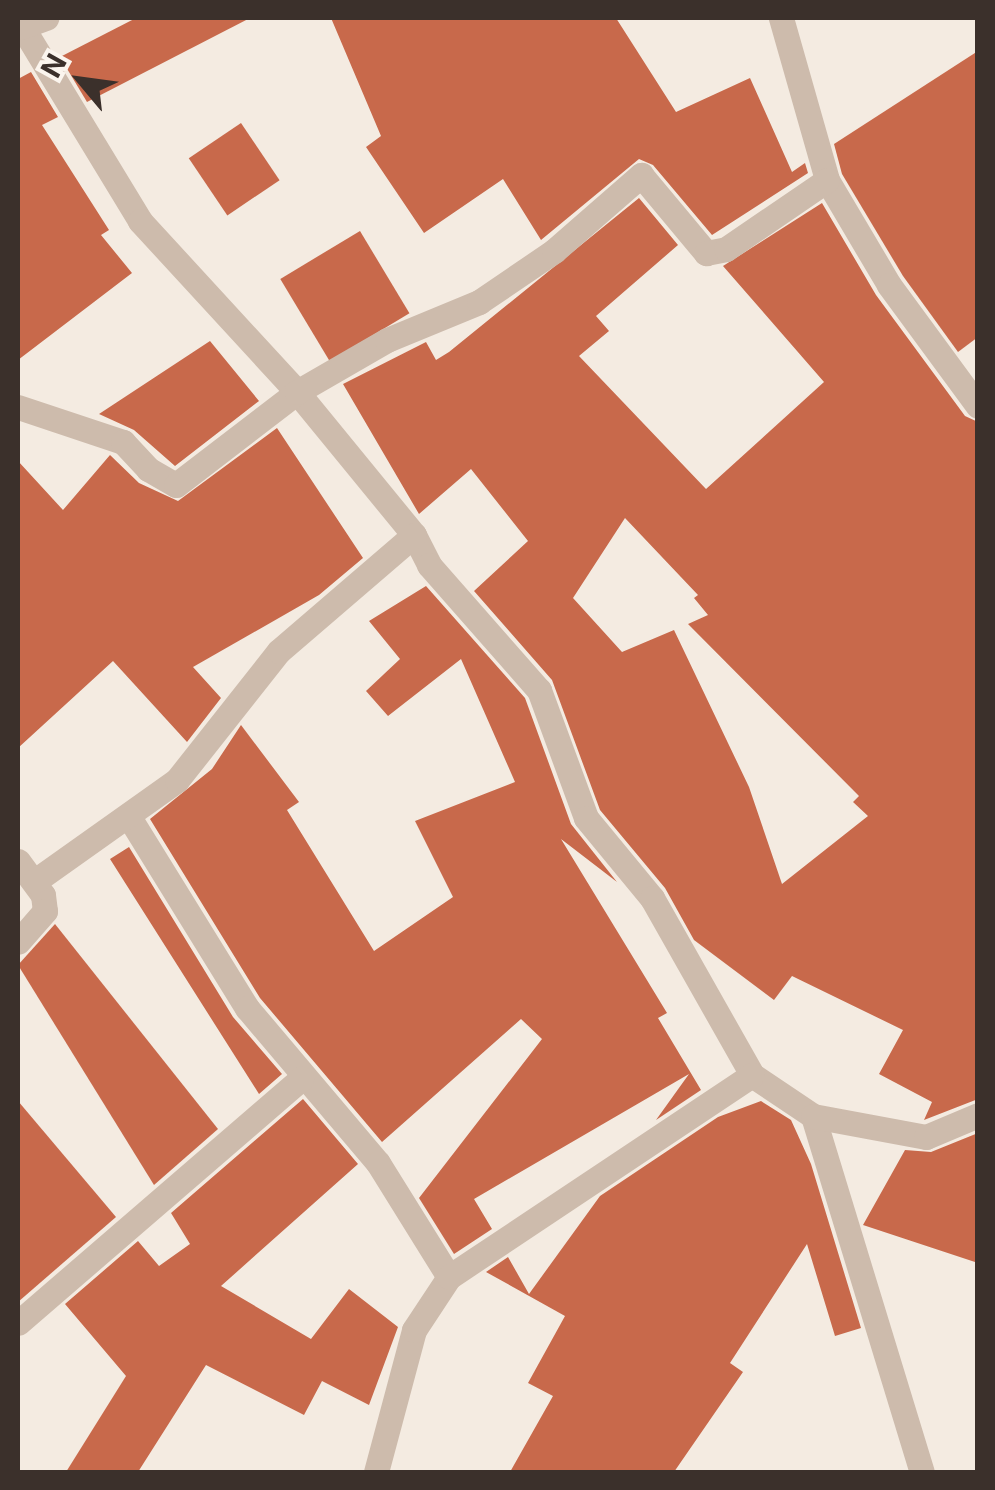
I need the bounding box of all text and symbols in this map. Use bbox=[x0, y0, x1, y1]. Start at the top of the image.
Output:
north arrow bbox=[30, 30, 130, 130]
text: N bbox=[34, 48, 74, 83]

